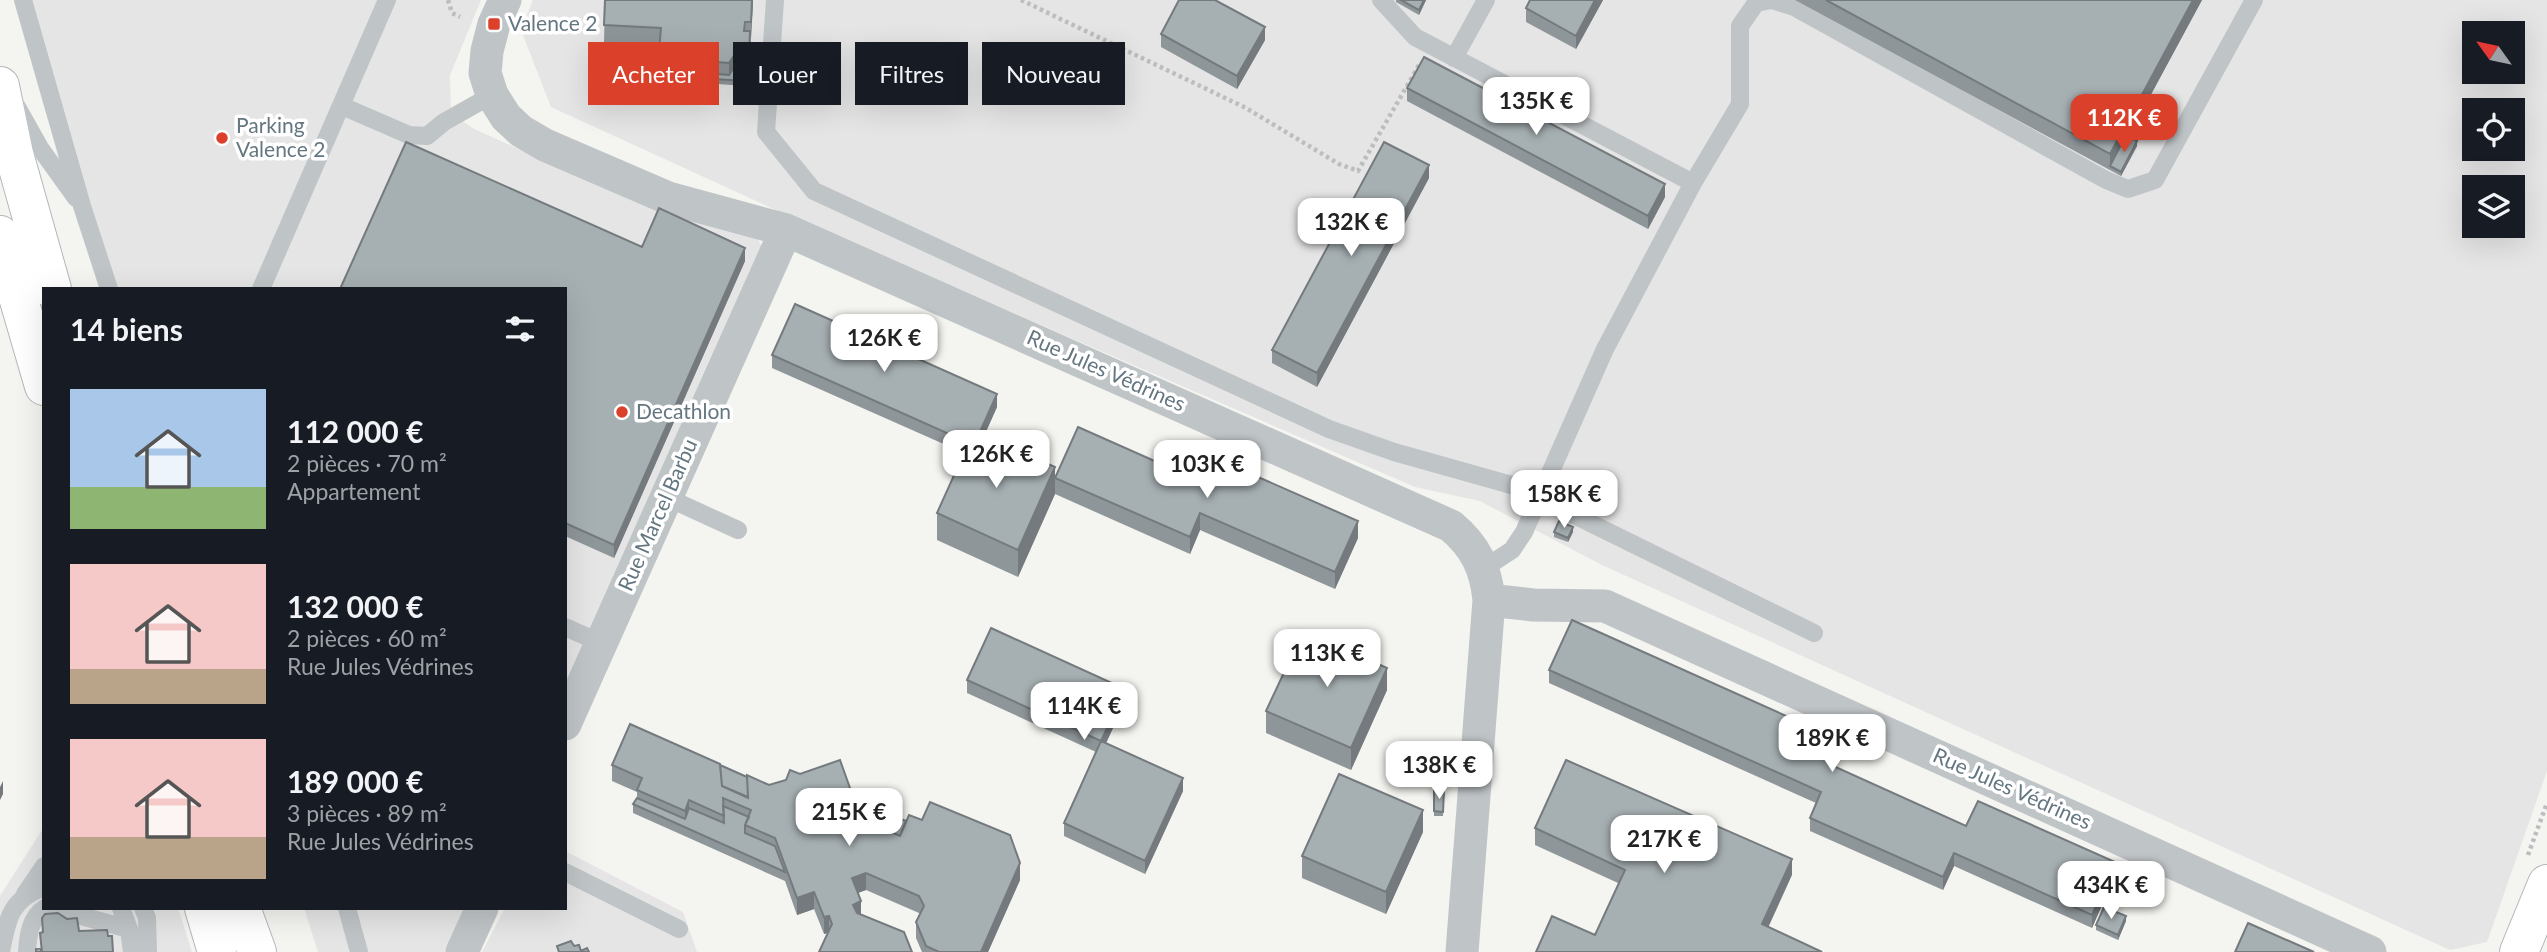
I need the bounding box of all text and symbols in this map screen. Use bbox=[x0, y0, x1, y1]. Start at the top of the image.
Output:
place label: Valence 2 bbox=[508, 10, 597, 35]
marker: Valence 2 bbox=[486, 16, 502, 32]
north arrow bbox=[2462, 21, 2525, 84]
map controls bbox=[2462, 21, 2525, 238]
chip: Acheter bbox=[588, 42, 719, 105]
chip: Louer bbox=[733, 42, 841, 105]
chip: Filtres bbox=[855, 42, 968, 105]
chip: Nouveau bbox=[982, 42, 1125, 105]
pin: 135K € bbox=[1479, 78, 1593, 137]
text: 135K € bbox=[1499, 86, 1573, 114]
pin: 112K € bbox=[2067, 94, 2181, 154]
button: locate bbox=[2462, 98, 2525, 161]
text: 112K € bbox=[2087, 103, 2161, 131]
place label: Parking Valence 2 bbox=[236, 112, 325, 161]
marker: Parking Valence 2 bbox=[214, 130, 230, 146]
button: layers bbox=[2462, 175, 2525, 238]
pin: 132K € bbox=[1294, 198, 1408, 258]
text: 132K € bbox=[1314, 207, 1388, 235]
icon: filters bbox=[501, 310, 539, 348]
text: 14 biens bbox=[70, 311, 183, 347]
pin: 126K € bbox=[827, 314, 941, 374]
text: 126K € bbox=[847, 323, 921, 351]
street label: Rue Jules Védrines bbox=[1024, 324, 1190, 416]
place label: Decathlon bbox=[636, 398, 731, 423]
marker: Decathlon bbox=[614, 404, 630, 420]
text: 112 000 € bbox=[287, 413, 423, 449]
icon: home bbox=[126, 417, 210, 501]
pin: 126K € bbox=[939, 430, 1053, 490]
street label: Rue Marcel Barbu bbox=[612, 434, 701, 594]
text: 126K € bbox=[959, 439, 1033, 467]
pin: 103K € bbox=[1150, 440, 1264, 500]
text: 2 pièces · 70 m² bbox=[287, 449, 447, 477]
text: 103K € bbox=[1170, 449, 1244, 477]
pin: 158K € bbox=[1507, 470, 1621, 530]
text: Appartement bbox=[287, 477, 420, 505]
text: 158K € bbox=[1527, 479, 1601, 507]
text: 132 000 € bbox=[287, 588, 423, 624]
icon: home bbox=[126, 592, 210, 676]
text: 2 pièces · 60 m² bbox=[287, 624, 447, 652]
pin: 113K € bbox=[1270, 630, 1384, 689]
text: 113K € bbox=[1290, 638, 1364, 666]
text: Rue Jules Védrines bbox=[287, 652, 474, 680]
pin: 114K € bbox=[1027, 682, 1141, 742]
text: 114K € bbox=[1047, 691, 1121, 719]
pin: 189K € bbox=[1775, 714, 1889, 774]
text: 189K € bbox=[1795, 723, 1869, 751]
pin: 138K € bbox=[1382, 742, 1496, 801]
street label: Rue Jules Védrines bbox=[1930, 742, 2096, 834]
text: 138K € bbox=[1402, 750, 1476, 778]
text: 189 000 € bbox=[287, 763, 423, 799]
icon: home bbox=[126, 767, 210, 851]
pin: 215K € bbox=[792, 788, 906, 848]
text: 215K € bbox=[812, 797, 886, 825]
text: 3 pièces · 89 m² bbox=[287, 799, 447, 827]
pin: 217K € bbox=[1607, 816, 1721, 875]
text: 217K € bbox=[1627, 824, 1701, 852]
text: Rue Jules Védrines bbox=[287, 827, 474, 855]
pin: 434K € bbox=[2054, 862, 2168, 921]
text: 434K € bbox=[2074, 870, 2148, 898]

